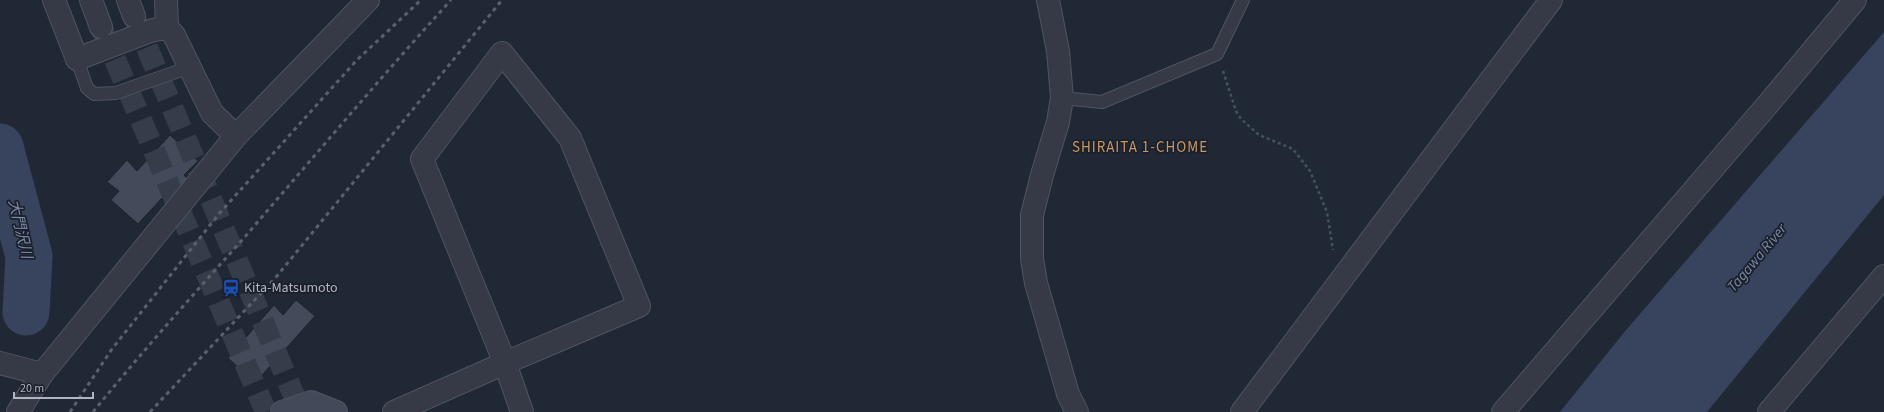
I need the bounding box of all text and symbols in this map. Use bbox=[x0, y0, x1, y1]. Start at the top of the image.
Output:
district label: SHIRAITA 1-CHOME bbox=[1072, 137, 1208, 158]
water label: 大門沢川 bbox=[3, 197, 37, 263]
water label: Tagawa River bbox=[1722, 219, 1792, 297]
station icon: Kita-Matsumoto bbox=[221, 278, 241, 298]
place label: Kita-Matsumoto bbox=[244, 278, 338, 298]
scale bar bbox=[14, 374, 93, 400]
text: 20 m bbox=[20, 380, 44, 397]

